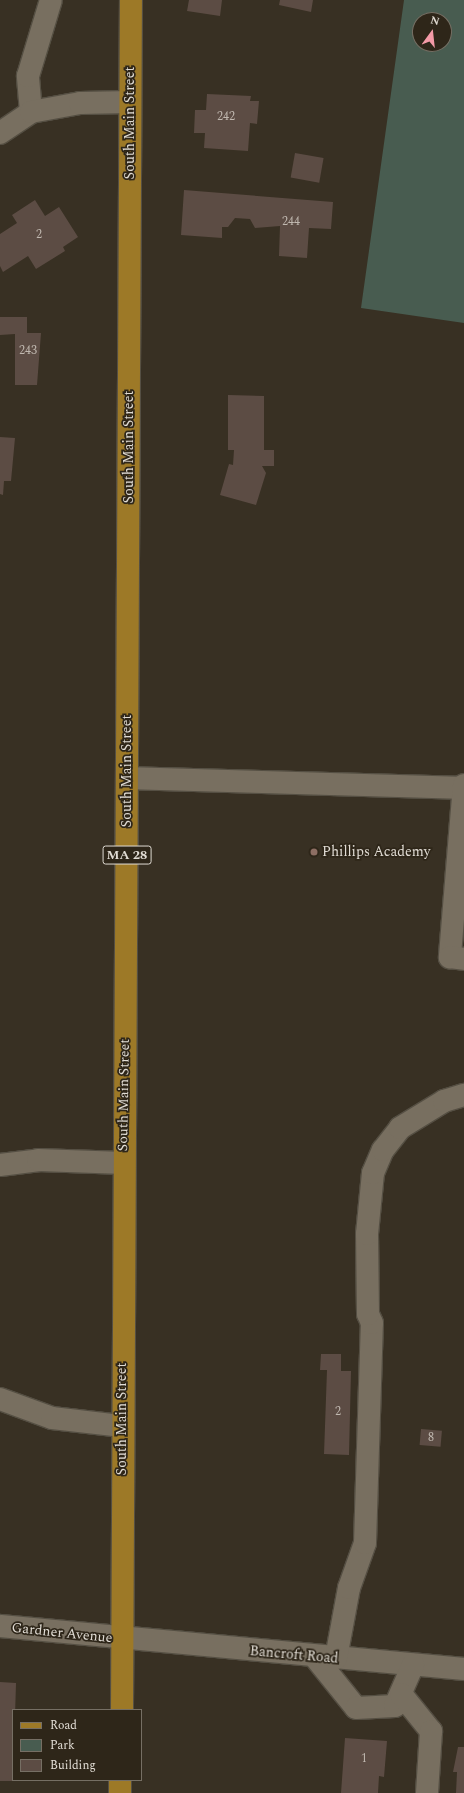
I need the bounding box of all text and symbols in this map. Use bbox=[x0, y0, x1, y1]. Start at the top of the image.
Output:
north arrow bbox=[412, 12, 452, 52]
text: N bbox=[428, 12, 442, 30]
street label: South Main Street bbox=[122, 67, 138, 179]
house number: 242 bbox=[217, 110, 235, 124]
house number: 244 bbox=[282, 215, 300, 229]
house number: 2 bbox=[36, 228, 42, 242]
house number: 243 bbox=[19, 344, 37, 358]
street label: South Main Street bbox=[121, 391, 137, 503]
street label: South Main Street bbox=[119, 715, 135, 827]
road number: MA 28 bbox=[102, 844, 152, 866]
place label: Phillips Academy bbox=[322, 844, 430, 860]
marker: Phillips Academy bbox=[309, 847, 319, 857]
street label: South Main Street bbox=[115, 1038, 133, 1152]
street label: South Main Street bbox=[114, 1363, 130, 1475]
house number: 2 bbox=[335, 1405, 341, 1419]
house number: 8 bbox=[428, 1431, 434, 1445]
street label: Gardner Avenue bbox=[11, 1619, 113, 1647]
street label: Bancroft Road bbox=[249, 1643, 339, 1667]
legend bbox=[12, 1709, 142, 1781]
text: Road bbox=[50, 1716, 77, 1735]
text: Park bbox=[50, 1736, 75, 1755]
house number: 1 bbox=[361, 1752, 367, 1766]
text: Building bbox=[50, 1756, 96, 1775]

